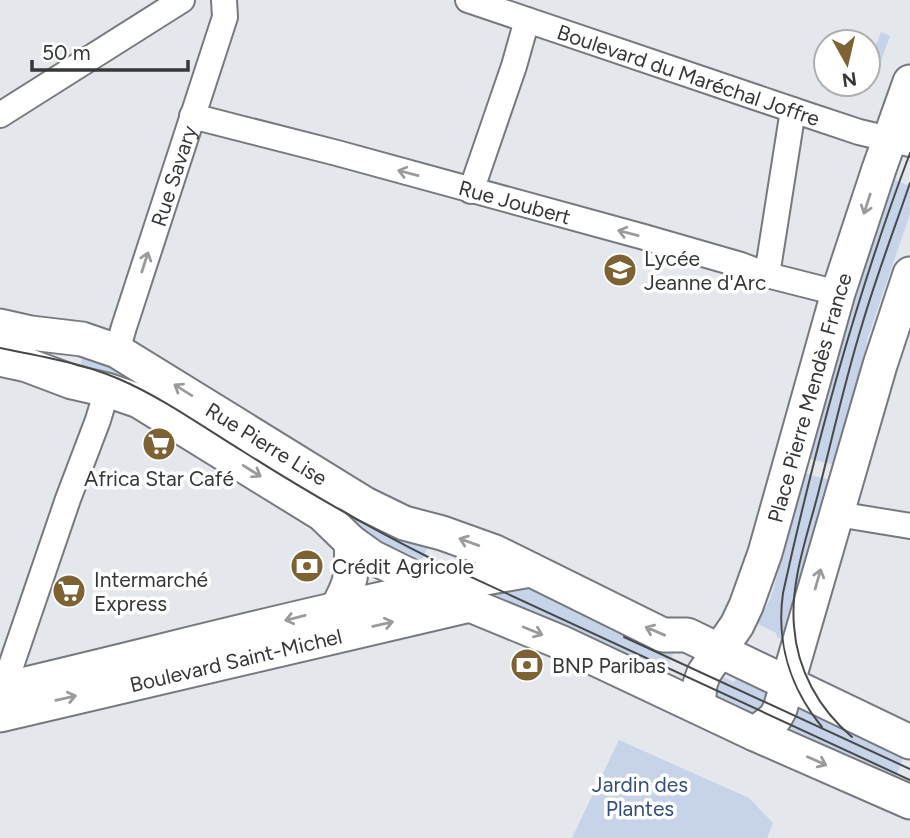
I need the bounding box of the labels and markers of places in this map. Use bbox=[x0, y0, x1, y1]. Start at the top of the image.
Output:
place label: Lycée Jeanne d'Arc bbox=[644, 246, 766, 295]
school or university icon: Lycée Jeanne d'Arc bbox=[601, 251, 639, 289]
supermarket icon: Africa Star Café bbox=[140, 425, 178, 463]
place label: Africa Star Café bbox=[84, 466, 234, 491]
bank icon: Crédit Agricole bbox=[288, 547, 326, 585]
place label: Crédit Agricole bbox=[332, 554, 474, 579]
place label: Intermarché Express bbox=[94, 567, 208, 616]
supermarket icon: Intermarché Express bbox=[50, 572, 88, 610]
bank icon: BNP Paribas bbox=[508, 646, 546, 684]
place label: BNP Paribas bbox=[552, 653, 666, 678]

